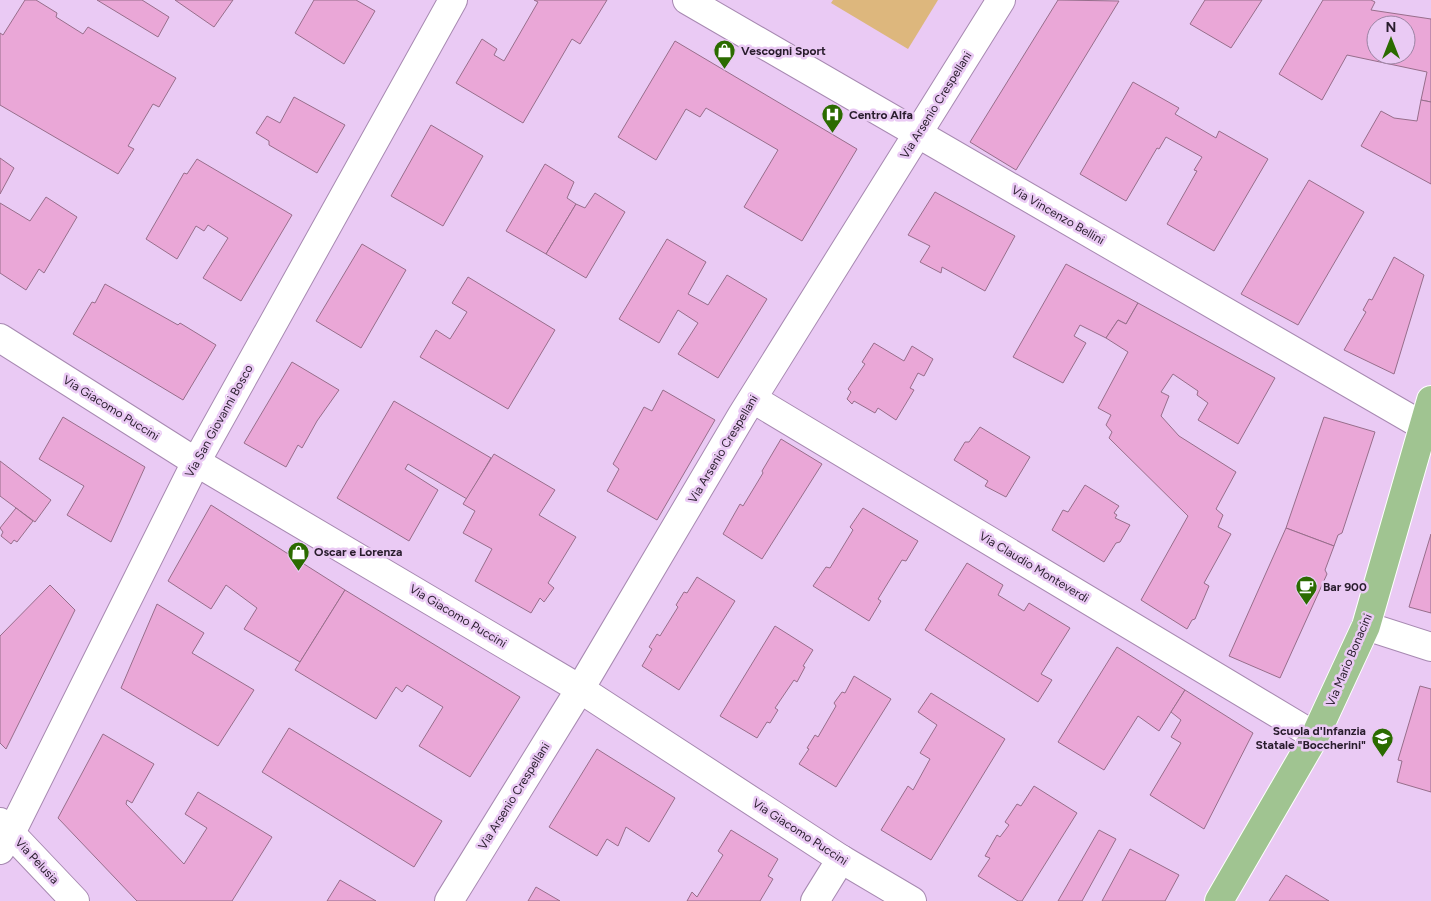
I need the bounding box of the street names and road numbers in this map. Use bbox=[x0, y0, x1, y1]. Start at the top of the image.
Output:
street label: Via Arsenio Crespellani bbox=[897, 49, 975, 161]
street label: Via Vincenzo Bellini bbox=[1009, 183, 1107, 247]
street label: Via San Giovanni Bosco bbox=[182, 362, 256, 480]
street label: Via Giacomo Puccini bbox=[60, 373, 162, 443]
street label: Via Arsenio Crespellani bbox=[685, 393, 761, 505]
street label: Via Claudio Monteverdi bbox=[977, 529, 1091, 605]
street label: Via Giacomo Puccini bbox=[407, 582, 509, 650]
street label: Via Mario Bonacini bbox=[1323, 612, 1375, 708]
street label: Via Arsenio Crespellani bbox=[475, 740, 553, 852]
street label: Via Giacomo Puccini bbox=[750, 796, 850, 868]
street label: Via Pelusia bbox=[12, 835, 62, 887]

